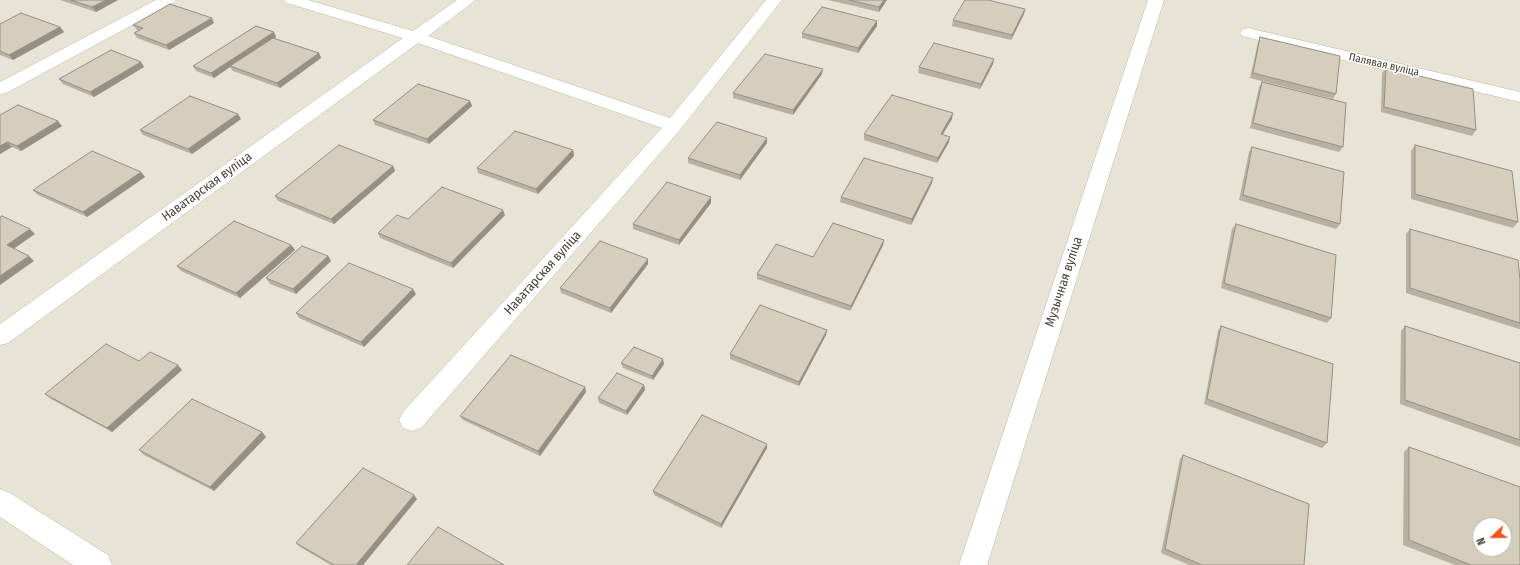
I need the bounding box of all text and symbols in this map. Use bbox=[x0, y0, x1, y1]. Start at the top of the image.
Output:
street label: Палявая вуліца bbox=[1348, 50, 1420, 80]
street label: Наватарская вуліца bbox=[159, 149, 255, 225]
street label: Наватарская вуліца bbox=[501, 228, 585, 318]
street label: Музычная вуліца bbox=[1042, 235, 1086, 329]
north arrow bbox=[1472, 517, 1512, 557]
text: N bbox=[1474, 536, 1489, 547]

